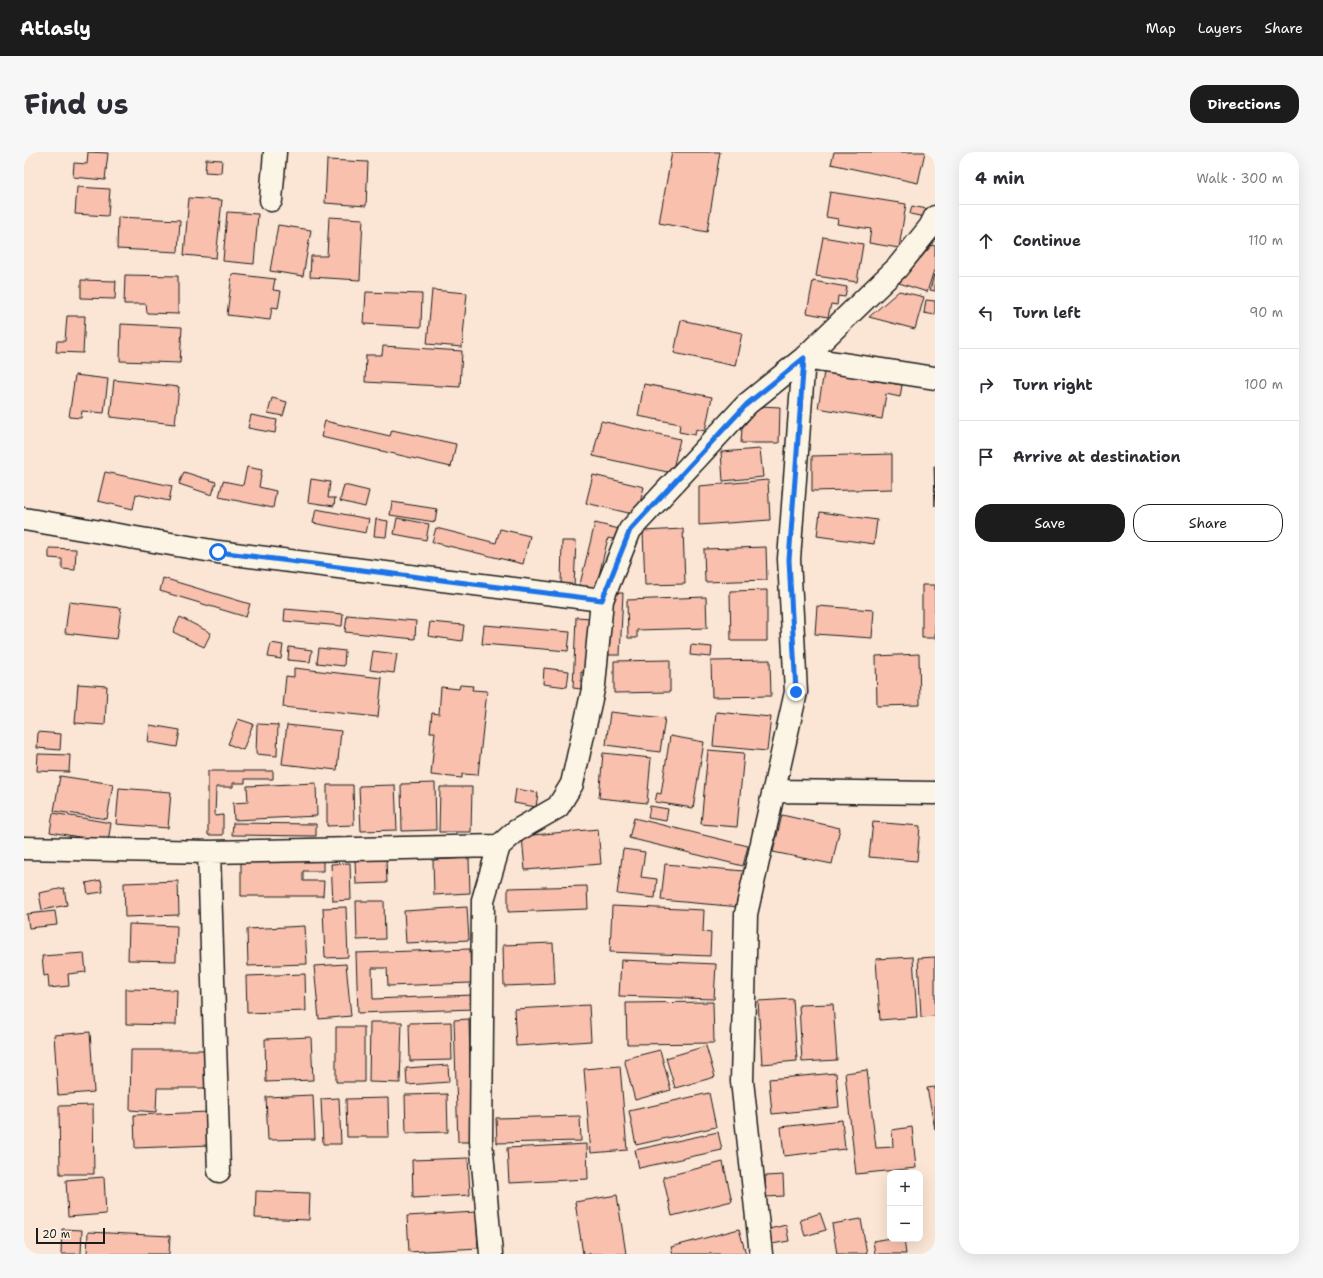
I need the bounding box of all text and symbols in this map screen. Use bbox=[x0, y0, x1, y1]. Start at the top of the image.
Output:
text: Atlasly bbox=[20, 16, 91, 41]
text: Map bbox=[1146, 19, 1176, 37]
text: Layers bbox=[1198, 19, 1242, 37]
text: Share bbox=[1264, 19, 1303, 37]
text: Find us bbox=[24, 85, 129, 123]
button: Directions bbox=[1190, 85, 1299, 123]
text: 4 min bbox=[975, 167, 1025, 189]
text: Walk · 300 m bbox=[1196, 170, 1283, 187]
icon: ahead bbox=[975, 230, 997, 252]
text: Continue bbox=[1013, 231, 1081, 251]
text: 110 m bbox=[1248, 232, 1283, 249]
icon: left bbox=[975, 302, 997, 324]
text: Turn left bbox=[1013, 303, 1081, 323]
text: 90 m bbox=[1249, 304, 1283, 321]
icon: right bbox=[975, 374, 997, 396]
text: Turn right bbox=[1013, 375, 1093, 395]
text: 100 m bbox=[1244, 376, 1283, 393]
icon: arrive bbox=[975, 446, 997, 468]
text: Arrive at destination bbox=[1013, 447, 1181, 467]
button: Save bbox=[975, 504, 1125, 542]
button: Share bbox=[1133, 504, 1283, 542]
route start bbox=[209, 543, 227, 561]
route end bbox=[787, 683, 805, 701]
map controls bbox=[887, 1170, 923, 1242]
button: + bbox=[887, 1170, 923, 1206]
button: − bbox=[887, 1206, 923, 1242]
scale bar bbox=[36, 1226, 105, 1245]
text: 20 m bbox=[42, 1227, 70, 1242]

